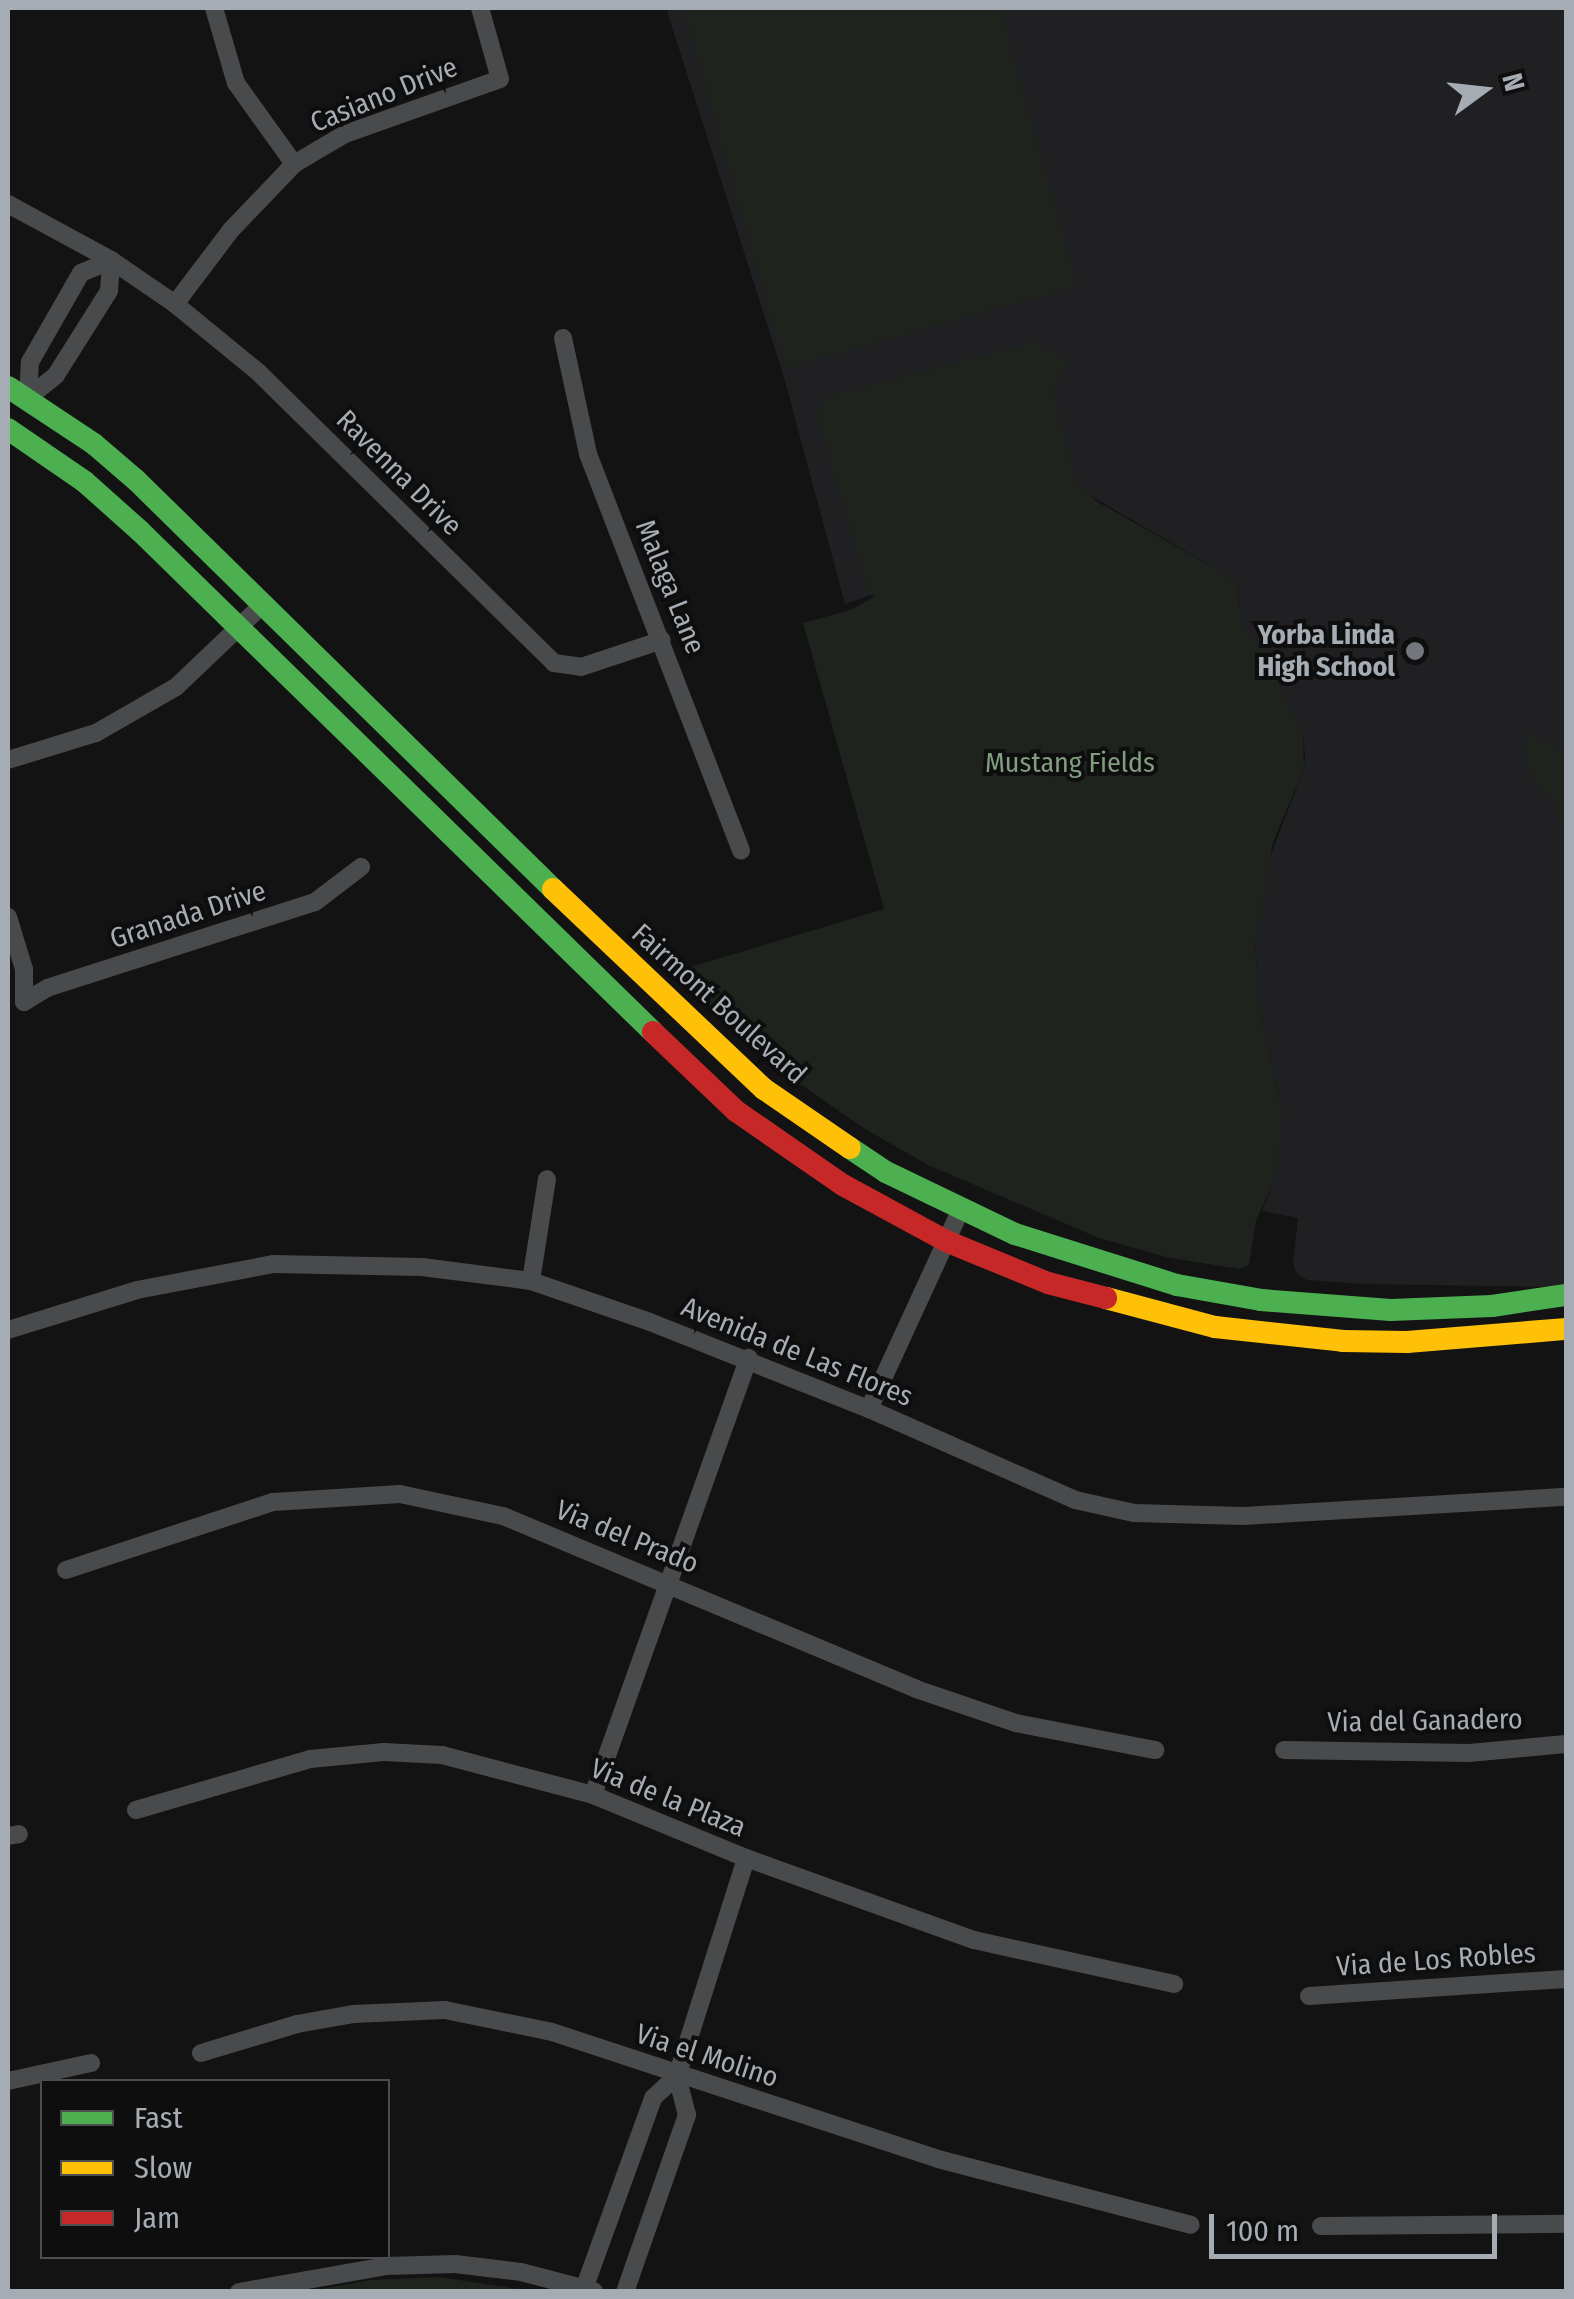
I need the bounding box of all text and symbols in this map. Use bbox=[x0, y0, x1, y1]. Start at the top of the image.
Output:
north arrow bbox=[1434, 40, 1534, 140]
street label: Casiano Drive bbox=[306, 50, 462, 140]
text: N bbox=[1495, 70, 1532, 94]
street label: Ravenna Drive bbox=[329, 403, 469, 543]
street label: Malaga Lane bbox=[628, 515, 712, 659]
place label: Yorba Linda High School bbox=[1258, 618, 1395, 684]
marker: Yorba Linda High School bbox=[1404, 640, 1426, 662]
park label: Mustang Fields bbox=[985, 746, 1155, 780]
street label: Granada Drive bbox=[106, 874, 270, 956]
street label: Fairmont Boulevard bbox=[625, 917, 813, 1091]
street label: Avenida de Las Flores bbox=[676, 1290, 918, 1414]
street label: Via del Prado bbox=[551, 1493, 703, 1581]
street label: Via del Ganadero bbox=[1327, 1702, 1523, 1740]
street label: Via de la Plaza bbox=[586, 1752, 750, 1844]
street label: Via de Los Robles bbox=[1335, 1936, 1537, 1984]
street label: Via el Molino bbox=[631, 2017, 783, 2095]
legend bbox=[40, 2079, 390, 2259]
text: Fast bbox=[134, 2100, 182, 2136]
text: Slow bbox=[134, 2150, 192, 2186]
scale bar bbox=[1214, 2194, 1502, 2256]
text: Jam bbox=[134, 2200, 180, 2236]
text: 100 m bbox=[1226, 2213, 1299, 2249]

